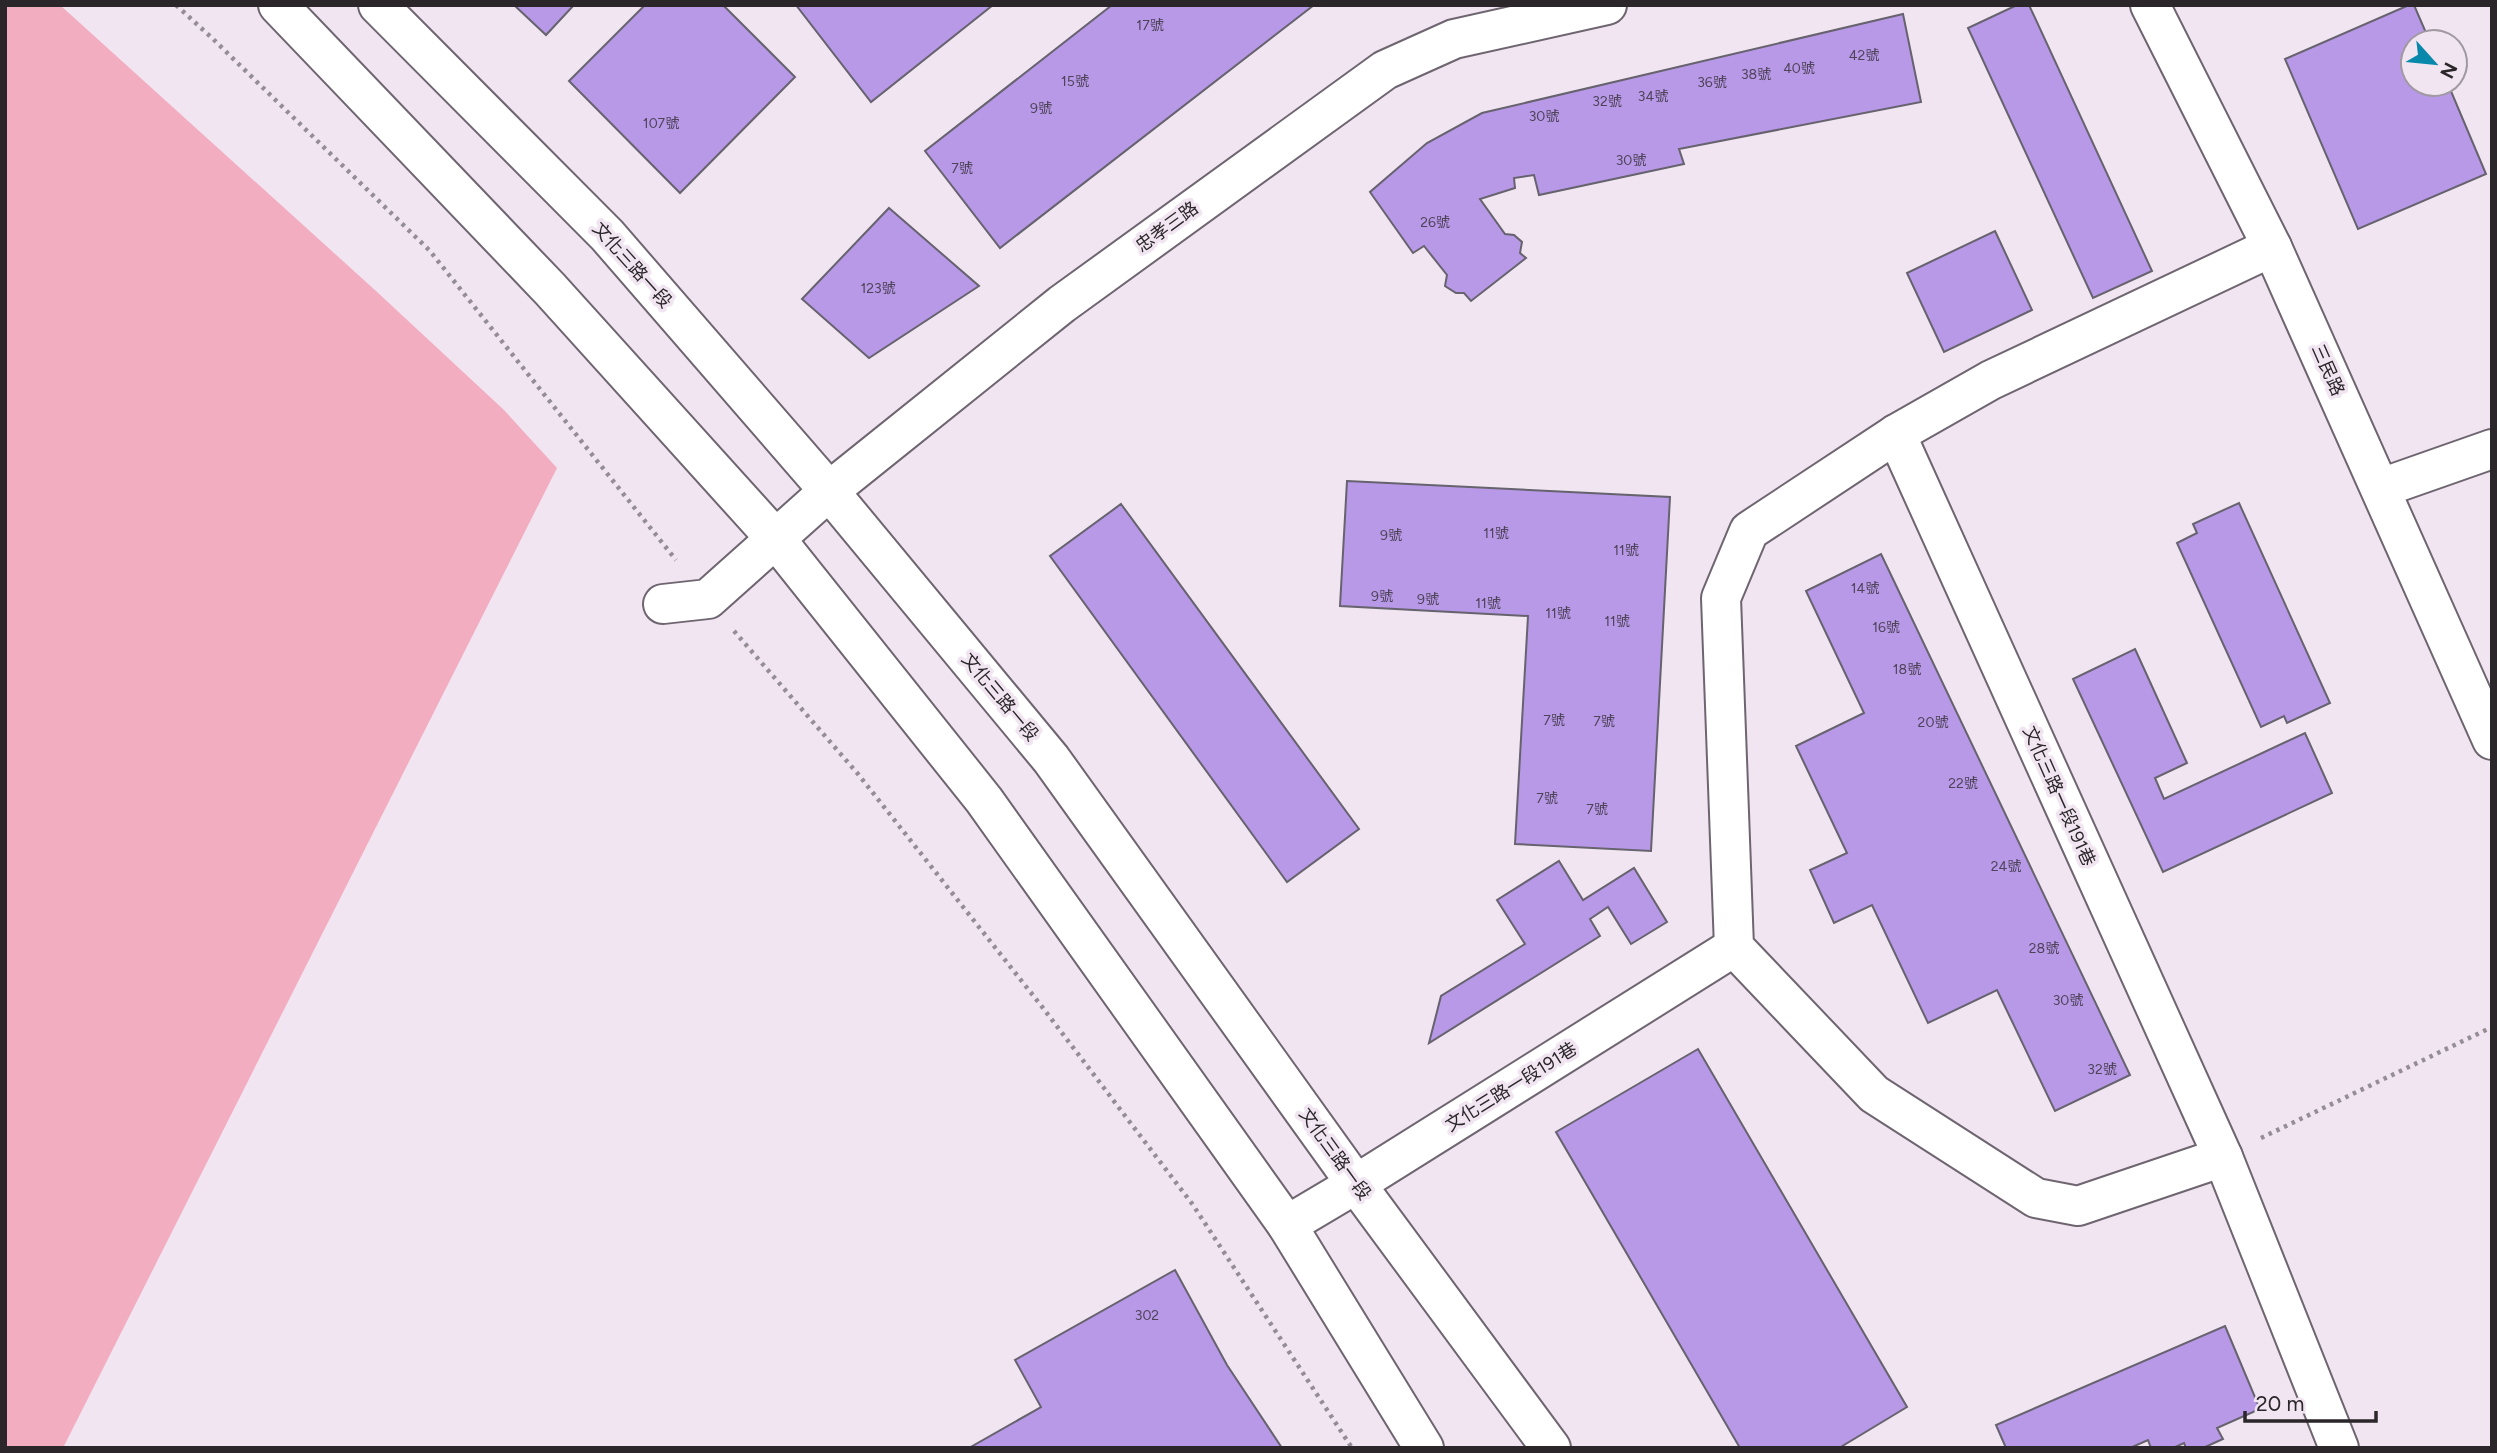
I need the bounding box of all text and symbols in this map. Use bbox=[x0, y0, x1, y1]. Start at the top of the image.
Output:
house number: 17號 bbox=[1136, 17, 1164, 34]
north arrow bbox=[2399, 28, 2469, 98]
house number: 42號 bbox=[1849, 47, 1879, 64]
text: N bbox=[2435, 59, 2462, 82]
house number: 40號 bbox=[1783, 60, 1815, 77]
house number: 38號 bbox=[1741, 66, 1771, 83]
house number: 15號 bbox=[1061, 73, 1089, 90]
house number: 36號 bbox=[1697, 74, 1727, 91]
house number: 34號 bbox=[1638, 88, 1668, 105]
house number: 32號 bbox=[1592, 93, 1622, 110]
house number: 9號 bbox=[1030, 100, 1052, 117]
house number: 30號 bbox=[1529, 108, 1559, 125]
house number: 107號 bbox=[643, 115, 679, 132]
house number: 30號 bbox=[1616, 152, 1646, 169]
house number: 7號 bbox=[951, 160, 973, 177]
street label: 忠孝三路 bbox=[1131, 197, 1203, 257]
house number: 26號 bbox=[1420, 214, 1450, 231]
street label: 文化三路一段 bbox=[588, 218, 676, 312]
house number: 123號 bbox=[860, 280, 896, 297]
street label: 三民路 bbox=[2307, 341, 2349, 399]
house number: 11號 bbox=[1483, 525, 1509, 542]
house number: 9號 bbox=[1380, 527, 1402, 544]
house number: 11號 bbox=[1613, 542, 1639, 559]
house number: 14號 bbox=[1851, 580, 1879, 597]
house number: 9號 bbox=[1371, 588, 1393, 605]
house number: 9號 bbox=[1417, 591, 1439, 608]
house number: 11號 bbox=[1475, 595, 1501, 612]
house number: 11號 bbox=[1545, 605, 1571, 622]
house number: 11號 bbox=[1604, 613, 1630, 630]
house number: 16號 bbox=[1872, 619, 1900, 636]
street label: 文化三路一段 bbox=[957, 649, 1043, 745]
house number: 18號 bbox=[1893, 661, 1921, 678]
house number: 7號 bbox=[1543, 712, 1565, 729]
house number: 7號 bbox=[1593, 713, 1615, 730]
house number: 20號 bbox=[1918, 714, 1948, 731]
street label: 文化三路一段191巷 bbox=[2018, 723, 2100, 869]
house number: 22號 bbox=[1948, 775, 1978, 792]
house number: 7號 bbox=[1536, 790, 1558, 807]
house number: 7號 bbox=[1586, 801, 1608, 818]
house number: 24號 bbox=[1991, 858, 2021, 875]
house number: 28號 bbox=[2029, 940, 2059, 957]
house number: 30號 bbox=[2053, 992, 2083, 1009]
street label: 文化三路一段191巷 bbox=[1441, 1038, 1581, 1136]
house number: 32號 bbox=[2087, 1061, 2117, 1078]
street label: 文化三路一段 bbox=[1294, 1104, 1376, 1204]
house number: 302 bbox=[1135, 1307, 1159, 1324]
scale bar bbox=[2245, 1380, 2376, 1424]
text: 20 m bbox=[2256, 1391, 2304, 1416]

